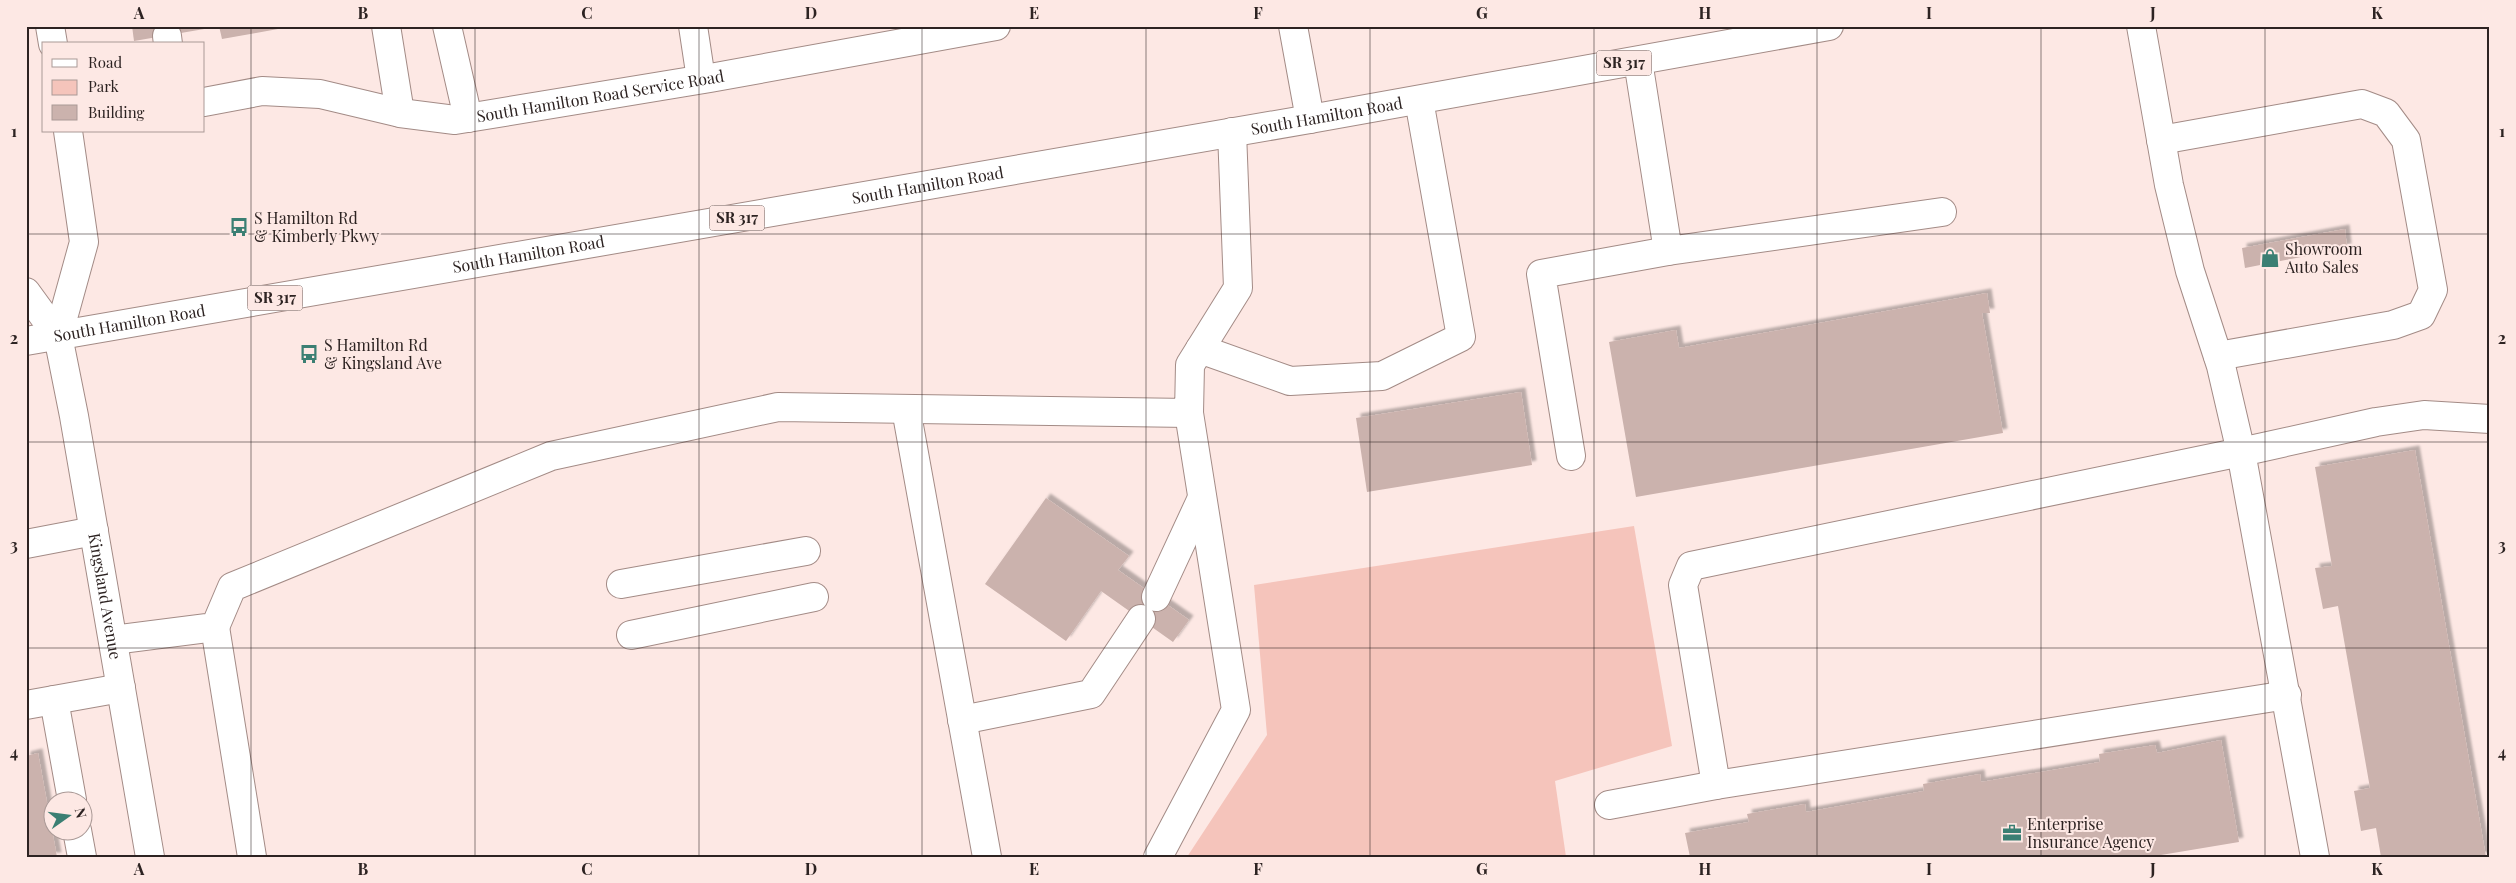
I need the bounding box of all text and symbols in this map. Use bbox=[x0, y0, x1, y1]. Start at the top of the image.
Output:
text: A bbox=[133, 2, 145, 23]
text: B bbox=[358, 2, 369, 23]
text: C bbox=[581, 2, 593, 23]
text: D bbox=[805, 2, 817, 23]
text: E bbox=[1029, 2, 1039, 23]
text: F bbox=[1253, 2, 1263, 23]
text: G bbox=[1476, 2, 1488, 23]
text: H bbox=[1699, 2, 1712, 23]
text: I bbox=[1926, 2, 1932, 23]
text: J bbox=[2149, 2, 2156, 23]
text: K bbox=[2371, 2, 2383, 23]
legend bbox=[42, 42, 205, 132]
road number: SR 317 bbox=[1596, 50, 1652, 76]
text: Road bbox=[88, 52, 122, 72]
street label: South Hamilton Road Service Road bbox=[475, 65, 726, 126]
text: Park bbox=[88, 76, 120, 96]
street label: South Hamilton Road bbox=[1249, 92, 1404, 139]
text: Building bbox=[88, 102, 145, 122]
text: 1 bbox=[11, 120, 17, 141]
text: 1 bbox=[2499, 120, 2505, 141]
street label: South Hamilton Road bbox=[850, 161, 1005, 208]
road number: SR 317 bbox=[710, 206, 764, 230]
place label: S Hamilton Rd & Kimberly Pkwy bbox=[254, 207, 379, 246]
bus stop icon: S Hamilton Rd & Kimberly Pkwy bbox=[228, 216, 250, 238]
street label: South Hamilton Road bbox=[451, 230, 606, 277]
place label: Showroom Auto Sales bbox=[2284, 238, 2363, 277]
shop icon: Showroom Auto Sales bbox=[2259, 247, 2281, 269]
road number: SR 317 bbox=[248, 286, 302, 310]
street label: South Hamilton Road bbox=[52, 299, 207, 346]
text: 2 bbox=[10, 327, 18, 348]
text: 2 bbox=[2498, 327, 2506, 348]
place label: S Hamilton Rd & Kingsland Ave bbox=[324, 334, 442, 373]
bus stop icon: S Hamilton Rd & Kingsland Ave bbox=[298, 343, 320, 365]
street label: Kingsland Avenue bbox=[84, 531, 127, 661]
text: 3 bbox=[10, 534, 18, 555]
text: 3 bbox=[2498, 534, 2506, 555]
text: 4 bbox=[10, 741, 18, 762]
text: 4 bbox=[2498, 741, 2506, 762]
north arrow bbox=[42, 790, 92, 840]
text: N bbox=[71, 806, 92, 820]
place label: Enterprise Insurance Agency bbox=[2027, 813, 2154, 852]
office icon: Enterprise Insurance Agency bbox=[2001, 822, 2023, 844]
text: A bbox=[133, 858, 145, 879]
text: B bbox=[358, 858, 369, 879]
text: C bbox=[581, 858, 593, 879]
text: D bbox=[805, 858, 817, 879]
text: E bbox=[1029, 858, 1039, 879]
text: F bbox=[1253, 858, 1263, 879]
text: G bbox=[1476, 858, 1488, 879]
text: H bbox=[1699, 858, 1712, 879]
text: I bbox=[1926, 858, 1932, 879]
text: J bbox=[2149, 858, 2156, 879]
text: K bbox=[2371, 858, 2383, 879]

